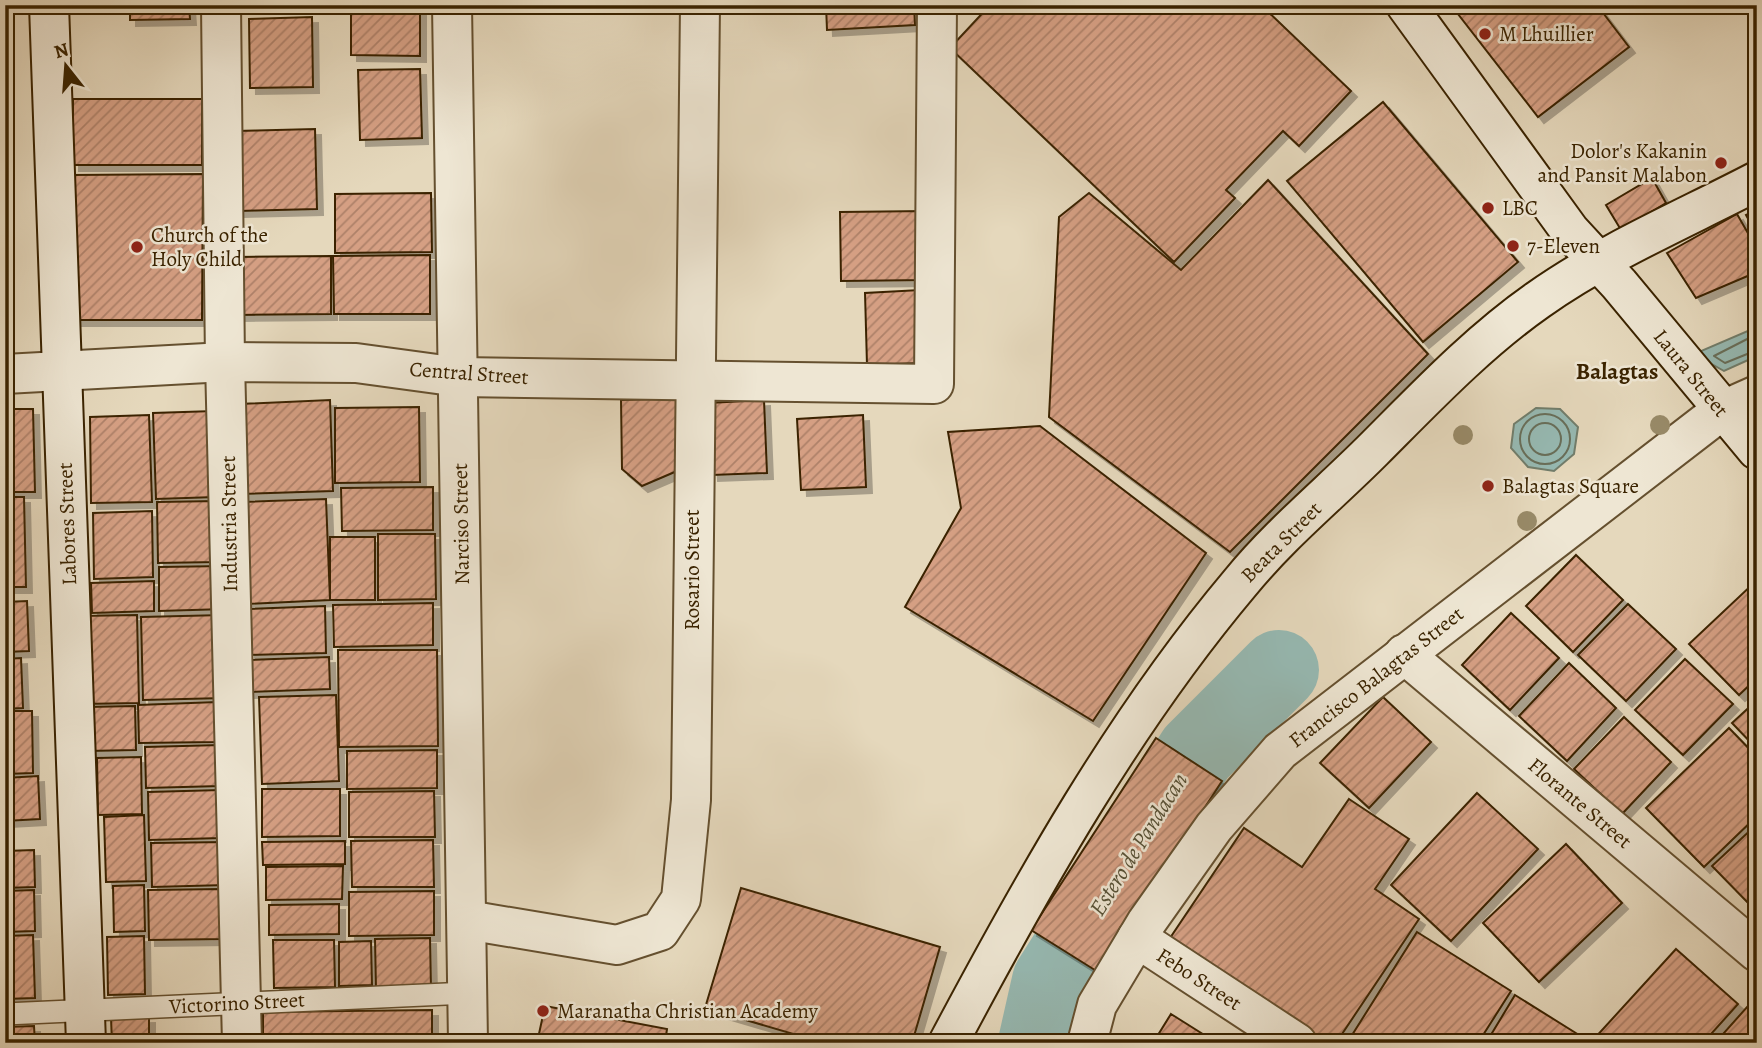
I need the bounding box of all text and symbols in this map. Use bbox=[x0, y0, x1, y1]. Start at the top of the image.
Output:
place label: M Lhuillier bbox=[1499, 20, 1594, 48]
marker: M Lhuillier bbox=[1477, 26, 1493, 42]
north arrow bbox=[32, 32, 102, 102]
text: N bbox=[51, 36, 72, 65]
place label: Dolor's Kakanin and Pansit Malabon bbox=[1537, 137, 1707, 189]
marker: Dolor's Kakanin and Pansit Malabon bbox=[1713, 155, 1729, 171]
place label: LBC bbox=[1502, 194, 1538, 222]
marker: LBC bbox=[1480, 200, 1496, 216]
place label: Church of the Holy Child bbox=[151, 221, 268, 273]
place label: 7-Eleven bbox=[1527, 232, 1600, 260]
marker: 7-Eleven bbox=[1505, 238, 1521, 254]
marker: Church of the Holy Child bbox=[129, 239, 145, 255]
street label: Laura Street bbox=[1647, 323, 1735, 423]
street label: Central Street bbox=[409, 355, 529, 391]
district label: Balagtas bbox=[1576, 356, 1658, 387]
street label: Industria Street bbox=[214, 455, 244, 592]
street label: Labores Street bbox=[51, 462, 83, 586]
street label: Narciso Street bbox=[446, 463, 476, 585]
place label: Balagtas Square bbox=[1502, 472, 1639, 500]
marker: Balagtas Square bbox=[1480, 478, 1496, 494]
street label: Beata Street bbox=[1234, 495, 1328, 589]
street label: Rosario Street bbox=[678, 509, 706, 631]
street label: Francisco Balagtas Street bbox=[1283, 600, 1469, 754]
street label: Florante Street bbox=[1522, 751, 1638, 855]
water label: Estero de Pandacan bbox=[1082, 767, 1195, 922]
street label: Febo Street bbox=[1151, 941, 1247, 1017]
street label: Victorino Street bbox=[167, 985, 306, 1021]
place label: Maranatha Christian Academy bbox=[557, 997, 819, 1025]
marker: Maranatha Christian Academy bbox=[535, 1003, 551, 1019]

